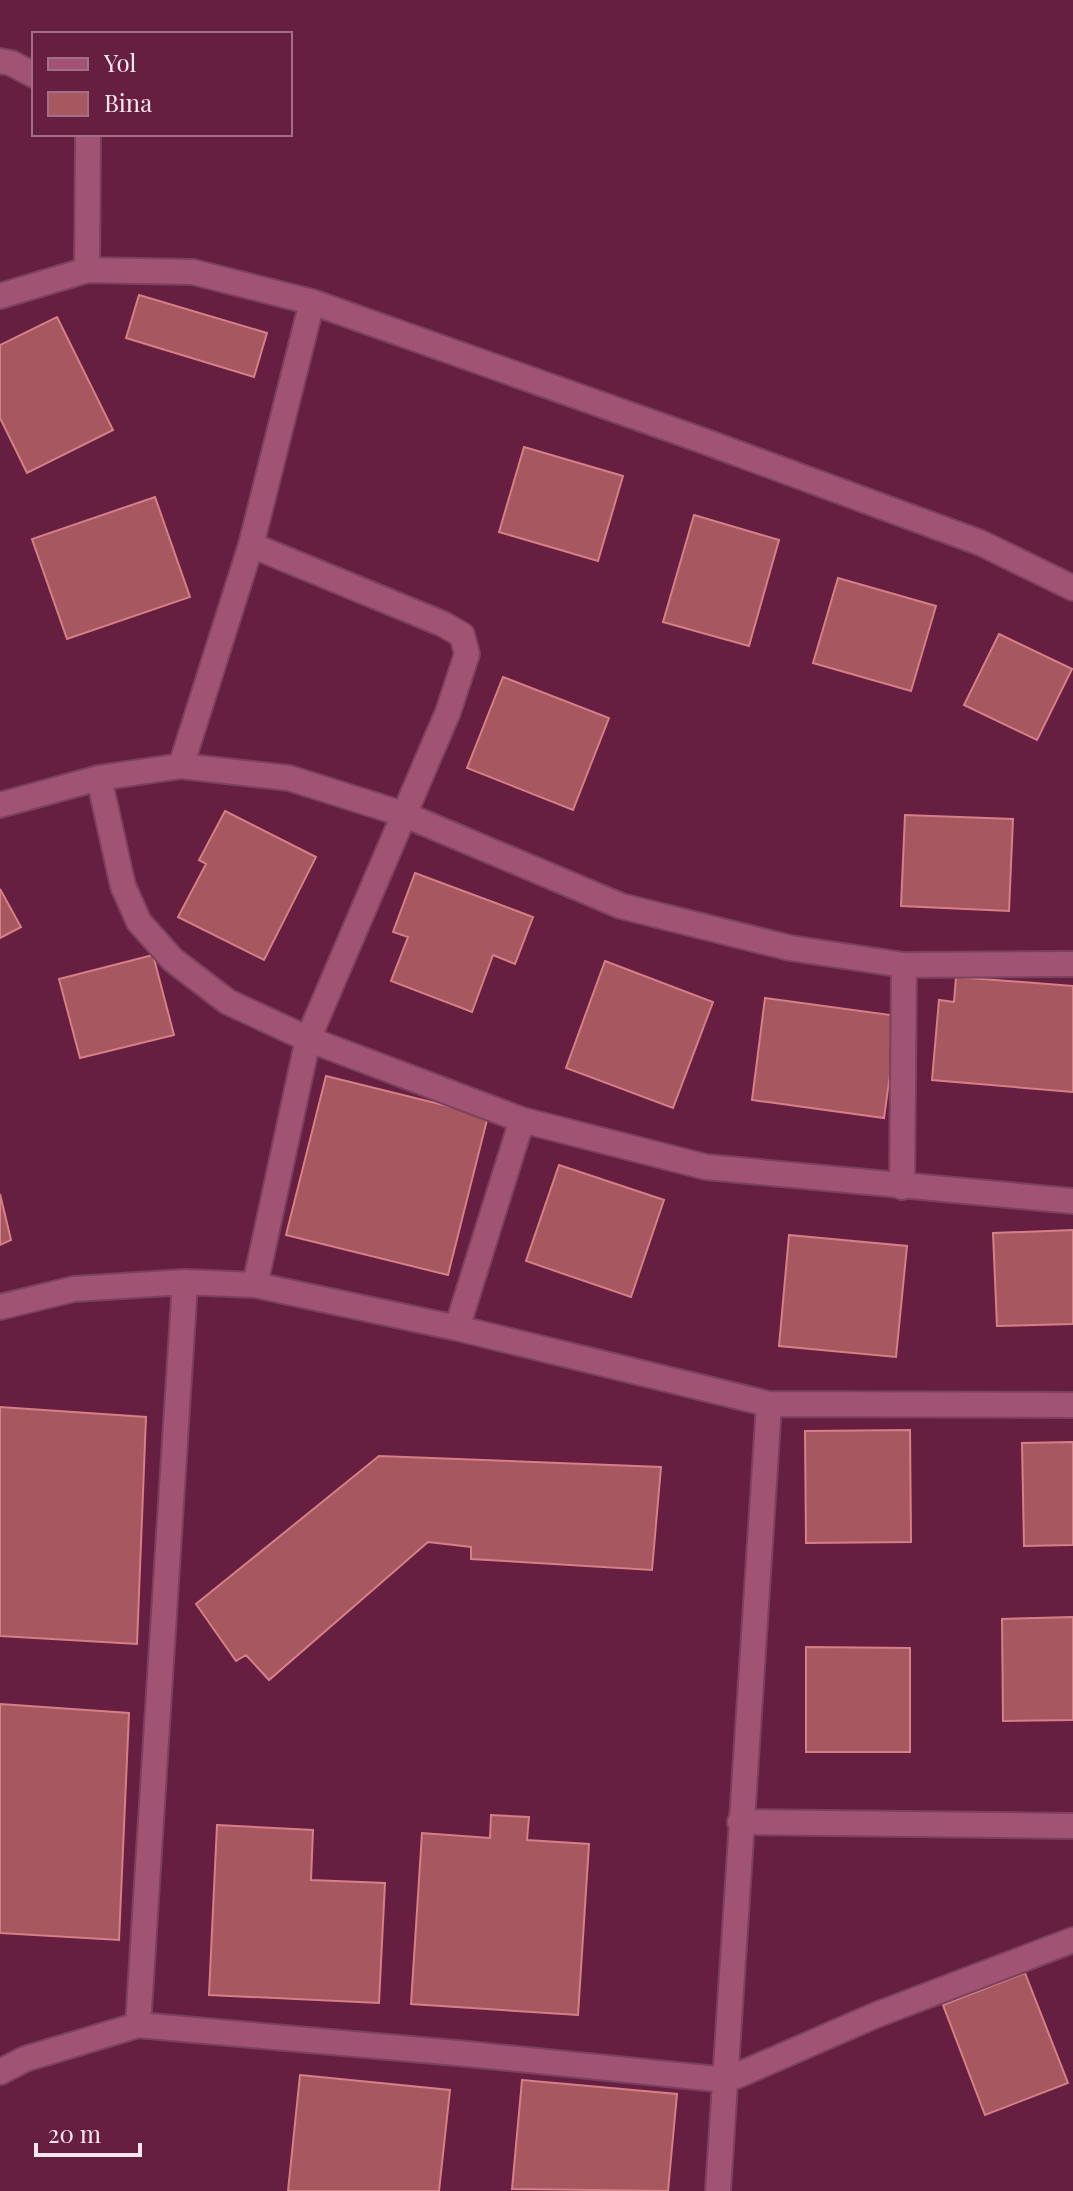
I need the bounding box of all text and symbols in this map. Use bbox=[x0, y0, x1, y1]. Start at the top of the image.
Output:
legend bbox=[32, 32, 292, 136]
text: Yol bbox=[103, 46, 136, 78]
text: Bina bbox=[104, 86, 152, 118]
scale bar bbox=[36, 2107, 140, 2157]
text: 20 m bbox=[48, 2117, 101, 2149]

